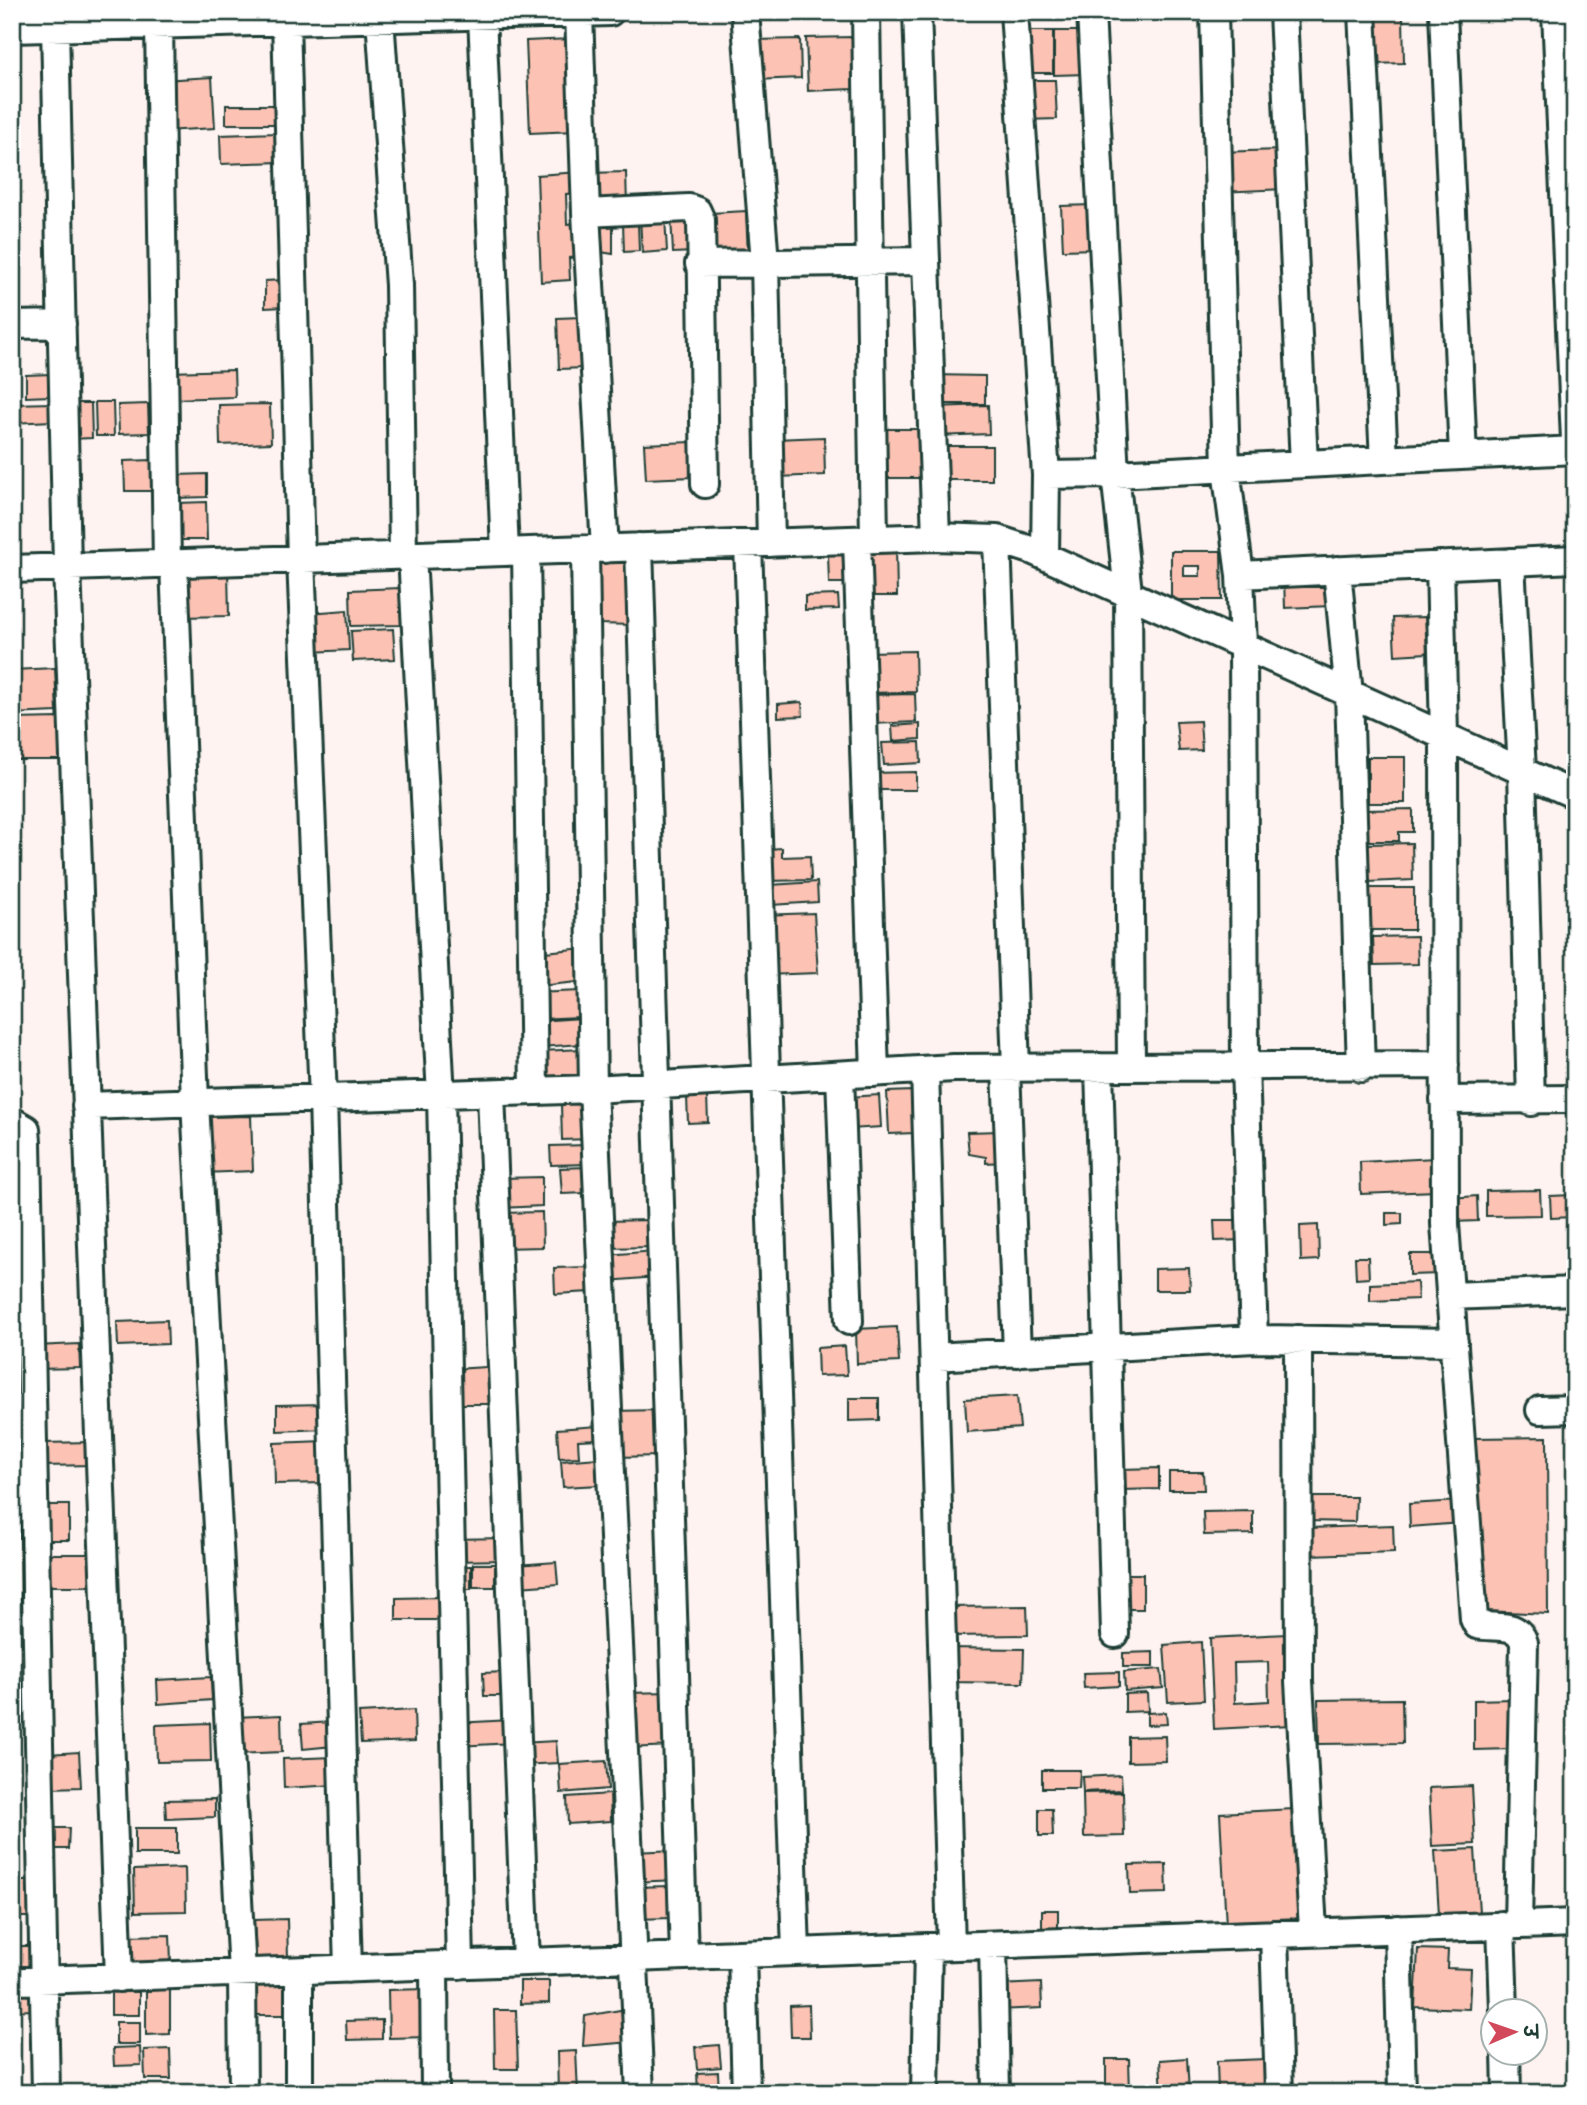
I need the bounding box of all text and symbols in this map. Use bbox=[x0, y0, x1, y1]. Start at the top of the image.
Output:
north arrow bbox=[1478, 1996, 1548, 2066]
text: उ bbox=[1518, 2023, 1541, 2041]

